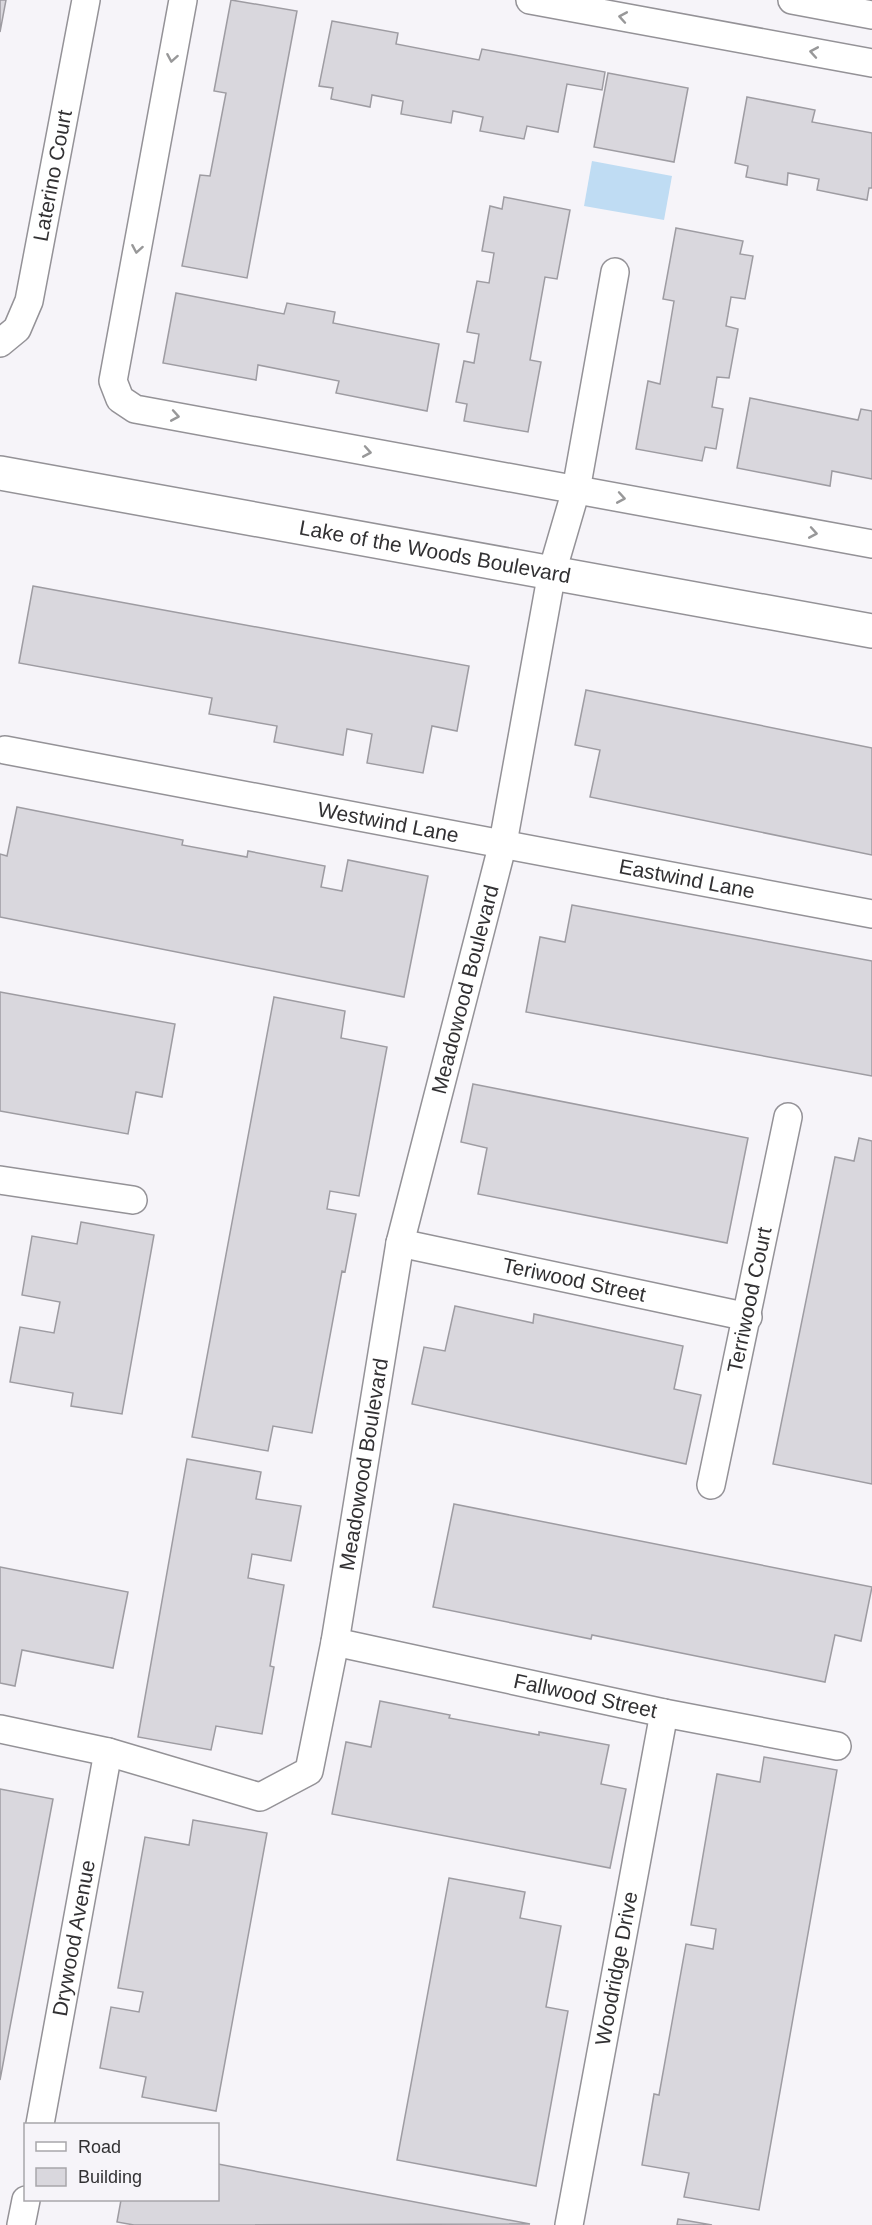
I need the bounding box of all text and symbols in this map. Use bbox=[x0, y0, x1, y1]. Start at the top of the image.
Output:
one-way arrow bbox=[618, 11, 628, 24]
one-way arrow bbox=[810, 46, 820, 59]
one-way arrow bbox=[166, 52, 179, 62]
street label: Laterino Court bbox=[29, 108, 76, 243]
one-way arrow bbox=[131, 244, 144, 254]
one-way arrow bbox=[171, 410, 180, 422]
one-way arrow bbox=[362, 445, 372, 458]
one-way arrow bbox=[616, 491, 626, 504]
street label: Lake of the Woods Boulevard bbox=[297, 515, 573, 587]
one-way arrow bbox=[808, 527, 817, 539]
street label: Westwind Lane bbox=[316, 797, 461, 847]
street label: Eastwind Lane bbox=[617, 854, 757, 903]
street label: Meadowood Boulevard bbox=[427, 882, 503, 1096]
street label: Terriwood Court bbox=[723, 1225, 776, 1375]
street label: Teriwood Street bbox=[500, 1253, 648, 1306]
street label: Meadowood Boulevard bbox=[335, 1356, 392, 1572]
street label: Fallwood Street bbox=[512, 1669, 659, 1722]
street label: Drywood Avenue bbox=[48, 1858, 99, 2018]
street label: Woodridge Drive bbox=[591, 1889, 642, 2047]
legend bbox=[24, 2123, 219, 2201]
text: Road bbox=[78, 2137, 121, 2157]
text: Building bbox=[78, 2167, 142, 2187]

